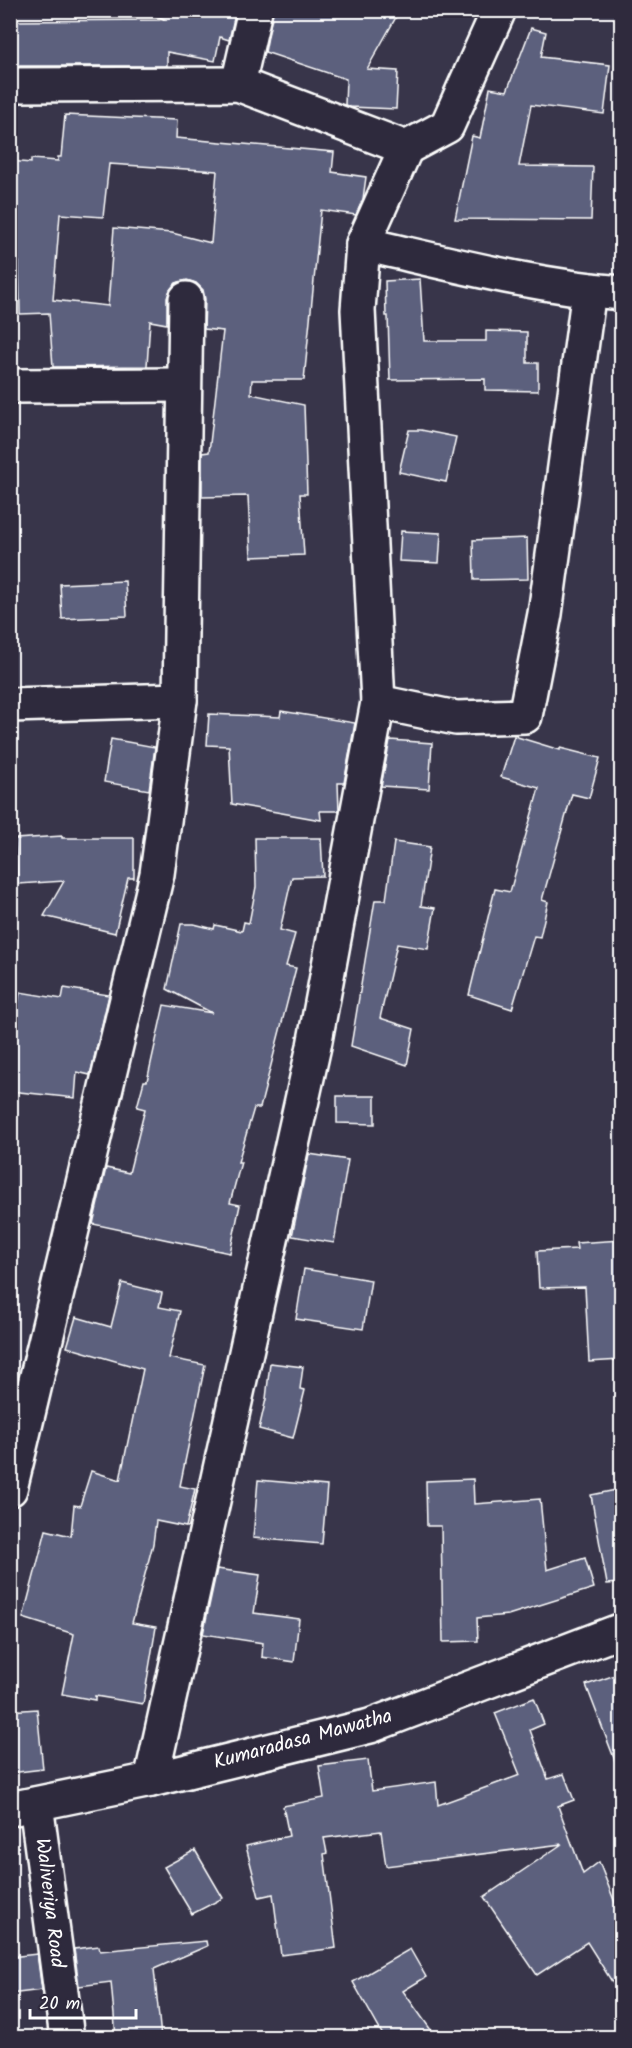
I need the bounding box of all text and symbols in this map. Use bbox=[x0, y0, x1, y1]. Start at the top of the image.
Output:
street label: Kumaradasa Mawatha bbox=[210, 1701, 396, 1779]
street label: Waliveriya Road bbox=[25, 1836, 73, 1971]
scale bar bbox=[30, 1982, 136, 2020]
text: 20 m bbox=[39, 1990, 80, 2019]

